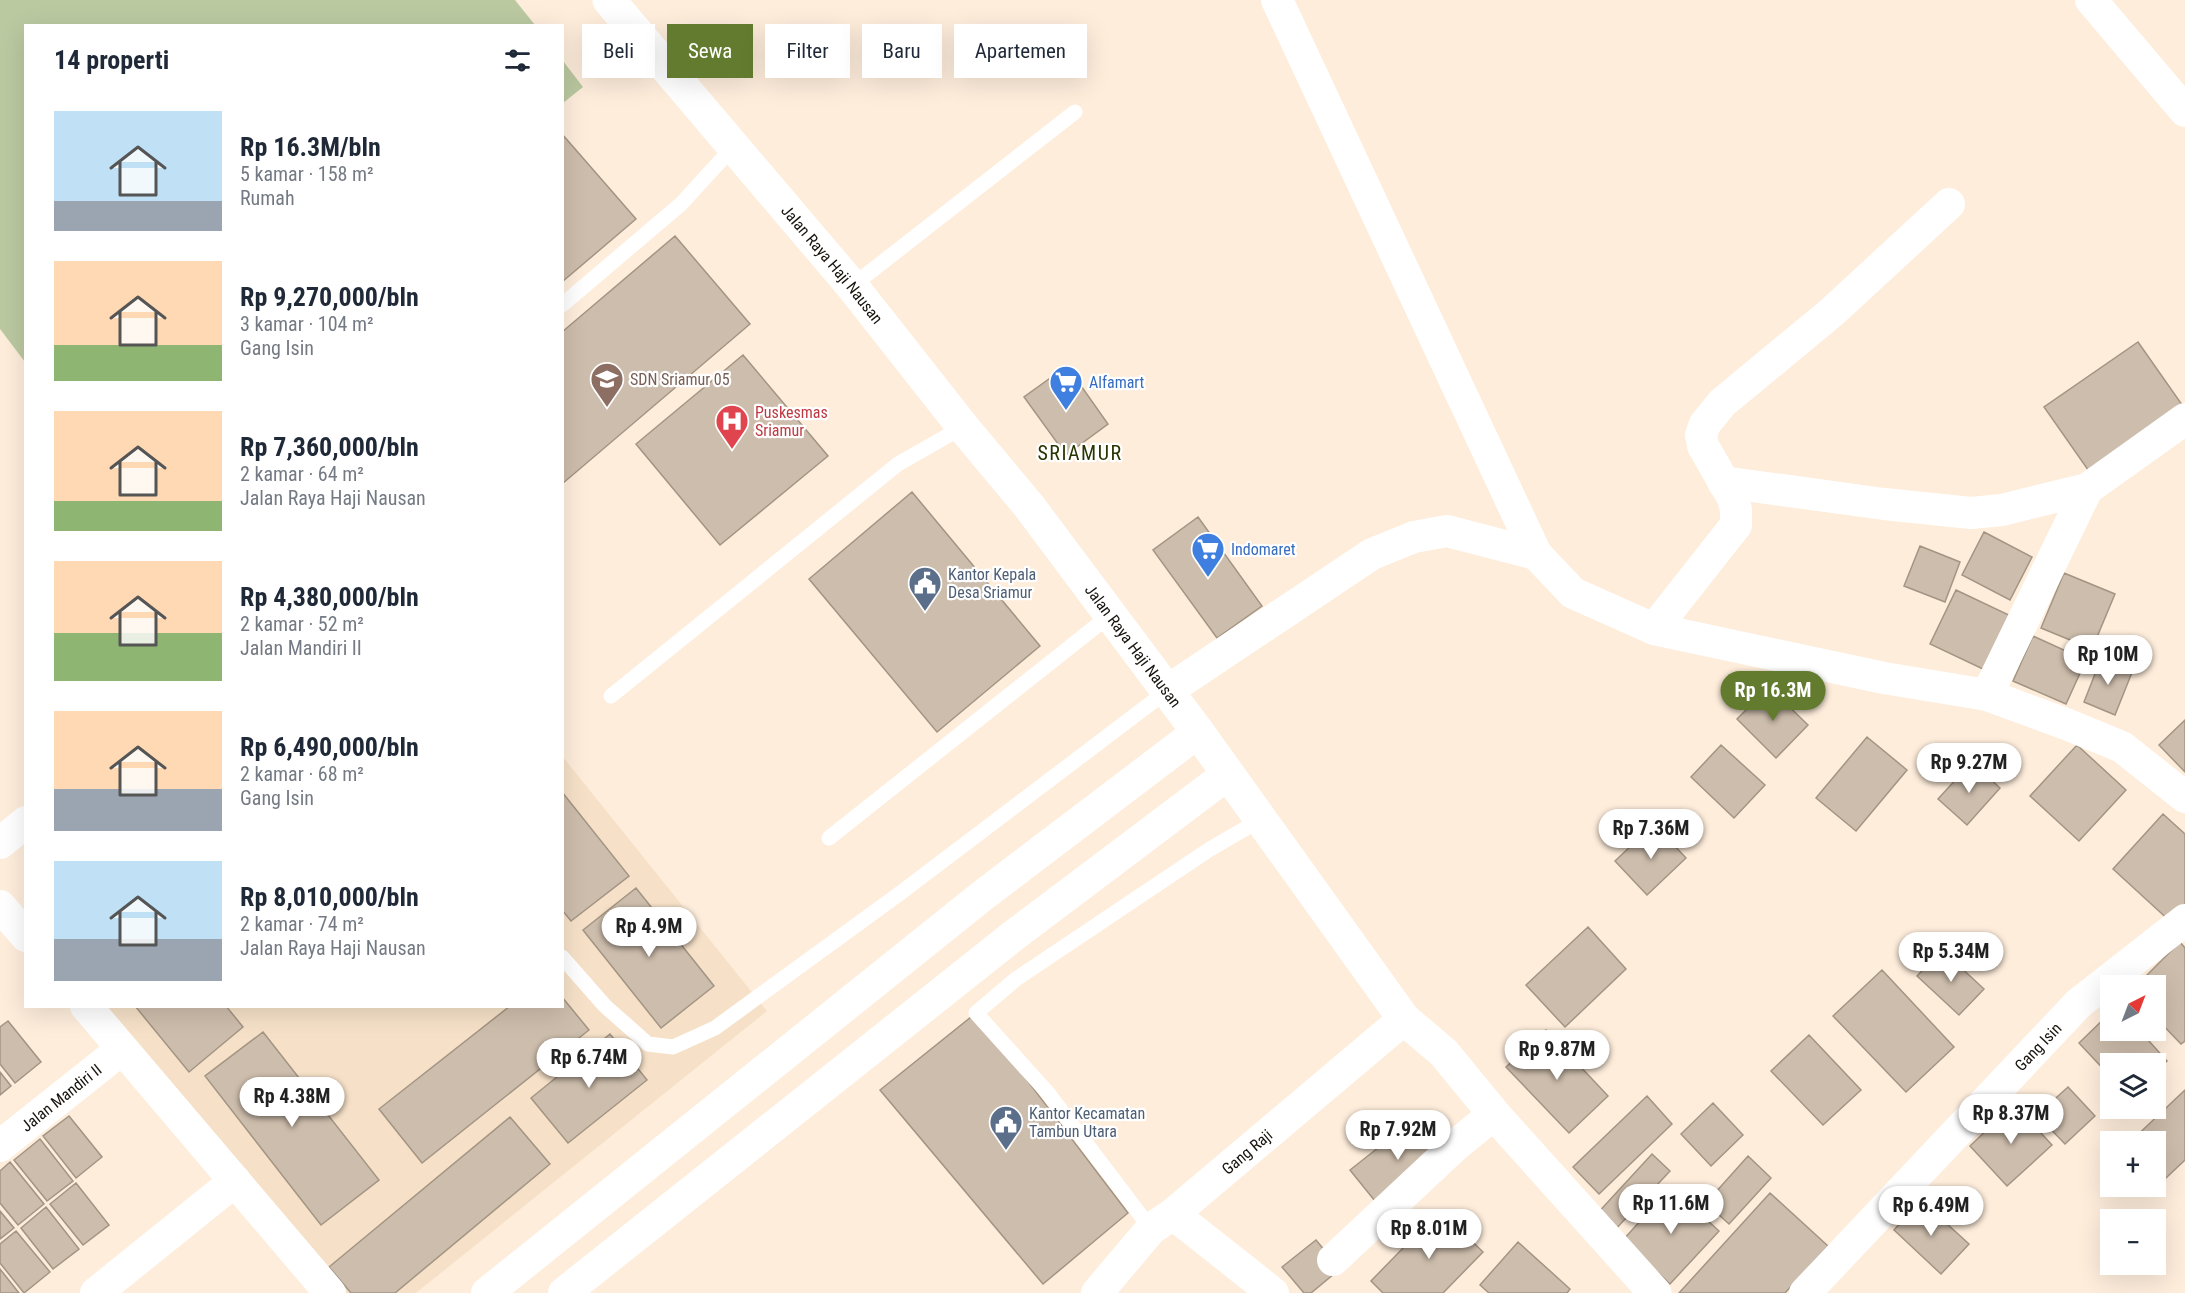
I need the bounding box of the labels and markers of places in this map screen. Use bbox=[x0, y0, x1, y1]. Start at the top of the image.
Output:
school or university icon: SDN Sriamur 05 bbox=[589, 361, 625, 408]
supermarket icon: Alfamart bbox=[1048, 364, 1084, 411]
place label: SDN Sriamur 05 bbox=[630, 370, 730, 389]
place label: Alfamart bbox=[1089, 373, 1145, 392]
hospital icon: Puskesmas Sriamur bbox=[714, 403, 750, 450]
place label: Puskesmas Sriamur bbox=[755, 403, 828, 440]
supermarket icon: Indomaret bbox=[1190, 531, 1226, 578]
place label: Indomaret bbox=[1231, 540, 1296, 559]
public building icon: Kantor Kepala Desa Sriamur bbox=[907, 565, 943, 612]
place label: Kantor Kepala Desa Sriamur bbox=[948, 565, 1036, 602]
pin: Rp 10M bbox=[2059, 635, 2157, 686]
pin: Rp 16.3M bbox=[1711, 671, 1835, 722]
pin: Rp 9.27M bbox=[1907, 743, 2031, 794]
pin: Rp 7.36M bbox=[1589, 809, 1713, 860]
pin: Rp 4.9M bbox=[594, 907, 704, 958]
pin: Rp 5.34M bbox=[1889, 932, 2013, 983]
pin: Rp 9.87M bbox=[1495, 1030, 1619, 1081]
pin: Rp 6.74M bbox=[527, 1038, 651, 1089]
pin: Rp 4.38M bbox=[230, 1077, 354, 1128]
pin: Rp 8.37M bbox=[1949, 1094, 2073, 1145]
public building icon: Kantor Kecamatan Tambun Utara bbox=[988, 1104, 1024, 1151]
place label: Kantor Kecamatan Tambun Utara bbox=[1029, 1104, 1145, 1141]
pin: Rp 7.92M bbox=[1336, 1110, 1460, 1161]
pin: Rp 11.6M bbox=[1609, 1184, 1733, 1235]
pin: Rp 6.49M bbox=[1869, 1186, 1993, 1237]
pin: Rp 8.01M bbox=[1367, 1209, 1491, 1260]

